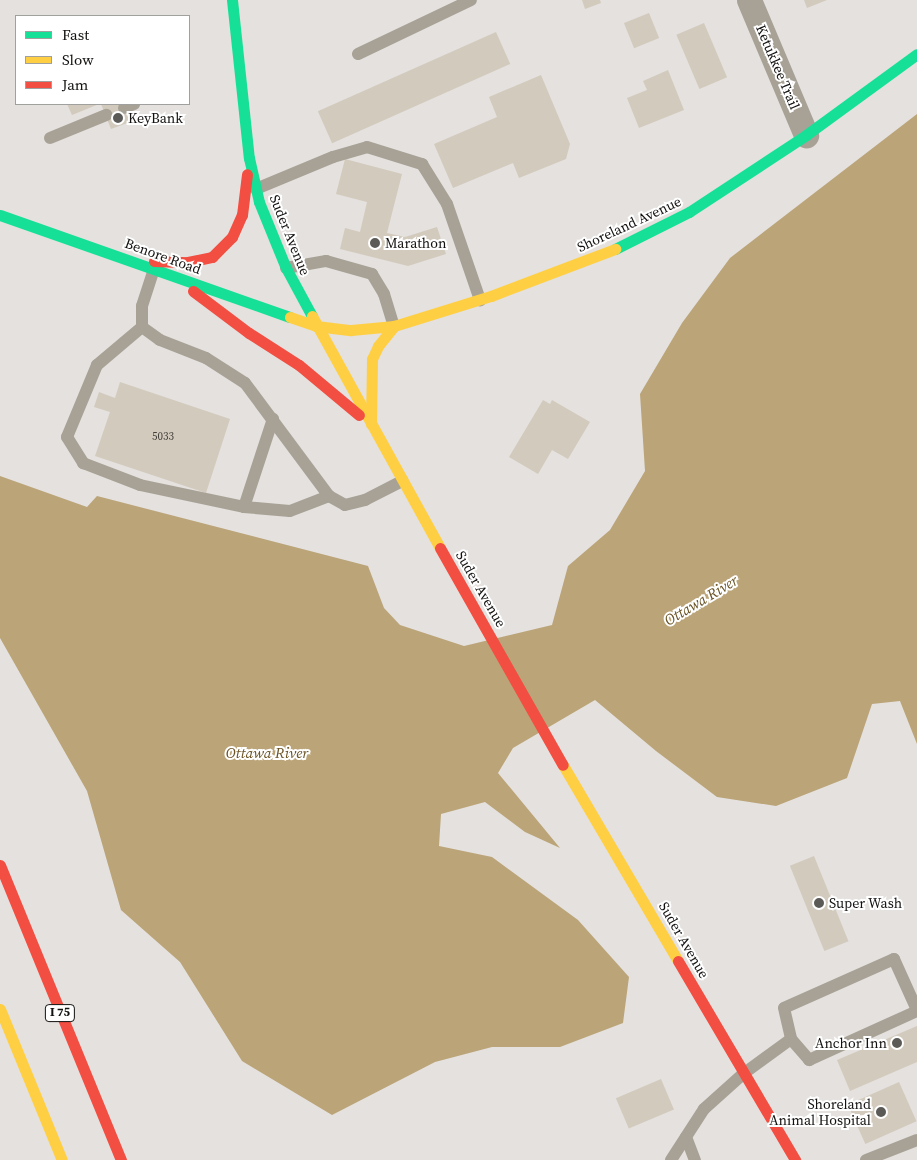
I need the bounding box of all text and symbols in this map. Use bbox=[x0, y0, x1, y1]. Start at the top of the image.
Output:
legend bbox=[15, 15, 190, 105]
street label: Ketukkee Trail bbox=[753, 22, 803, 112]
text: Fast bbox=[62, 24, 89, 45]
text: Slow bbox=[62, 49, 94, 70]
text: Jam bbox=[62, 74, 88, 95]
place label: KeyBank bbox=[128, 110, 183, 126]
marker: KeyBank bbox=[112, 112, 124, 124]
street label: Suder Avenue bbox=[266, 192, 314, 278]
street label: Shoreland Avenue bbox=[574, 193, 684, 255]
street label: Benore Road bbox=[123, 234, 203, 278]
place label: Marathon bbox=[385, 235, 446, 251]
marker: Marathon bbox=[369, 237, 381, 249]
house number: 5033 bbox=[152, 430, 174, 444]
street label: Suder Avenue bbox=[452, 548, 510, 630]
water label: Ottawa River bbox=[661, 571, 741, 629]
water label: Ottawa River bbox=[226, 744, 308, 762]
place label: Super Wash bbox=[829, 895, 902, 911]
marker: Super Wash bbox=[813, 897, 825, 909]
street label: Suder Avenue bbox=[655, 899, 713, 981]
road number: I 75 bbox=[44, 1004, 76, 1022]
place label: Anchor Inn bbox=[815, 1035, 887, 1051]
marker: Anchor Inn bbox=[891, 1037, 903, 1049]
place label: Shoreland Animal Hospital bbox=[769, 1096, 871, 1128]
marker: Shoreland Animal Hospital bbox=[875, 1106, 887, 1118]

